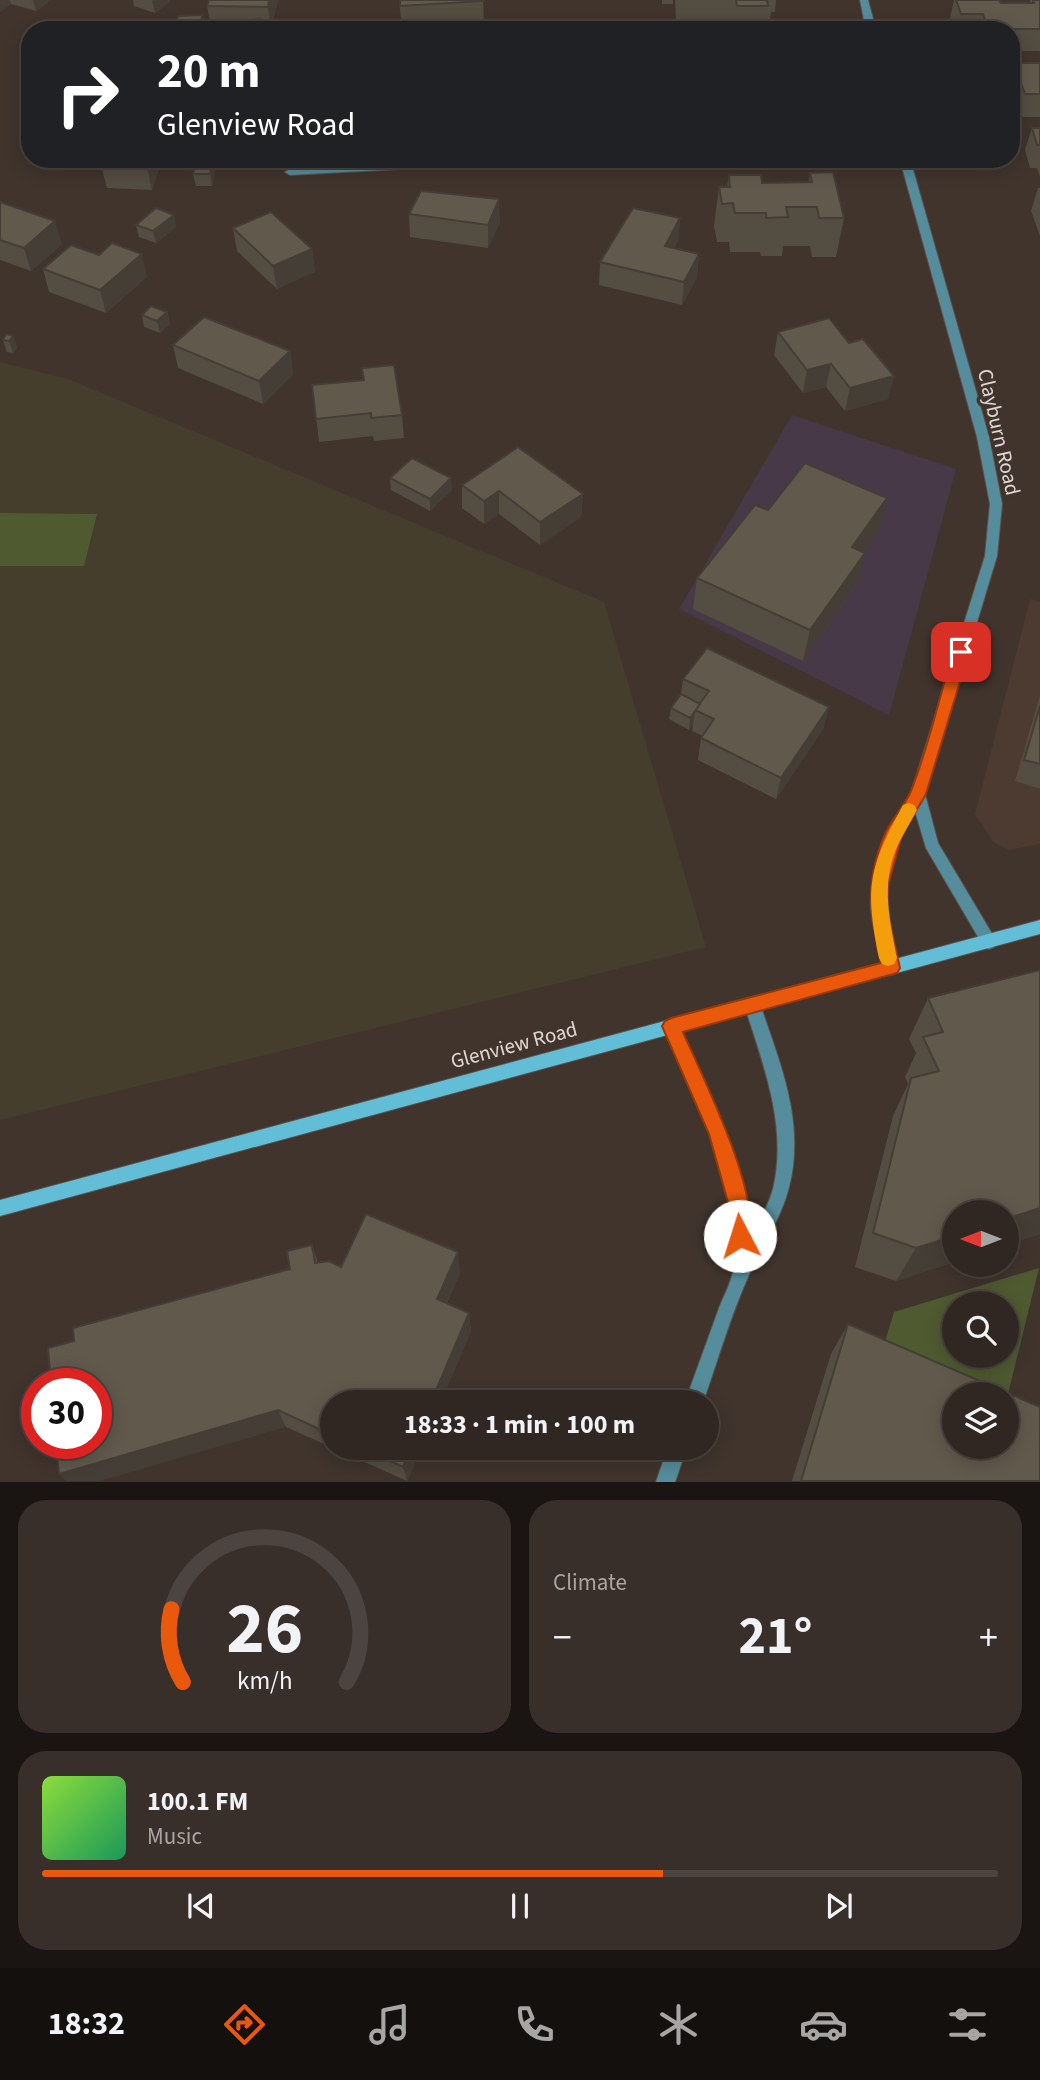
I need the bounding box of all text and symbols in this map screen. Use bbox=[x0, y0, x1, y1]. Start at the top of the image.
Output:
text: 20 m bbox=[157, 37, 261, 107]
icon: right bbox=[42, 49, 133, 140]
text: Glenview Road bbox=[157, 102, 355, 148]
street label: Clayburn Road bbox=[970, 366, 1028, 498]
pin bbox=[931, 622, 991, 682]
icon: arrive bbox=[942, 633, 980, 671]
street label: Glenview Road bbox=[447, 1014, 581, 1076]
position arrow bbox=[703, 1199, 777, 1273]
north arrow bbox=[942, 1200, 1018, 1278]
map controls bbox=[942, 1200, 1019, 1459]
button: search bbox=[942, 1291, 1019, 1368]
speed limit sign: 30 bbox=[21, 1368, 112, 1459]
button: layers bbox=[942, 1382, 1019, 1459]
text: 18:33 · 1 min · 100 m bbox=[404, 1406, 635, 1443]
text: Climate bbox=[553, 1566, 627, 1599]
text: 26 bbox=[226, 1578, 303, 1682]
text: 21° bbox=[739, 1600, 812, 1674]
text: − bbox=[553, 1611, 572, 1665]
text: + bbox=[979, 1611, 998, 1665]
text: km/h bbox=[237, 1663, 292, 1699]
text: 100.1 FM bbox=[147, 1783, 248, 1820]
text: Music bbox=[147, 1820, 202, 1853]
icon: previous bbox=[182, 1887, 220, 1925]
icon: pause bbox=[501, 1887, 539, 1925]
icon: next bbox=[820, 1887, 858, 1925]
icon: directions bbox=[220, 2000, 269, 2049]
icon: music bbox=[365, 2000, 414, 2049]
icon: phone bbox=[510, 2000, 559, 2049]
icon: climate bbox=[654, 2000, 703, 2049]
icon: car bbox=[799, 2000, 848, 2049]
icon: filters bbox=[943, 2000, 992, 2049]
text: 18:32 bbox=[48, 2001, 125, 2047]

